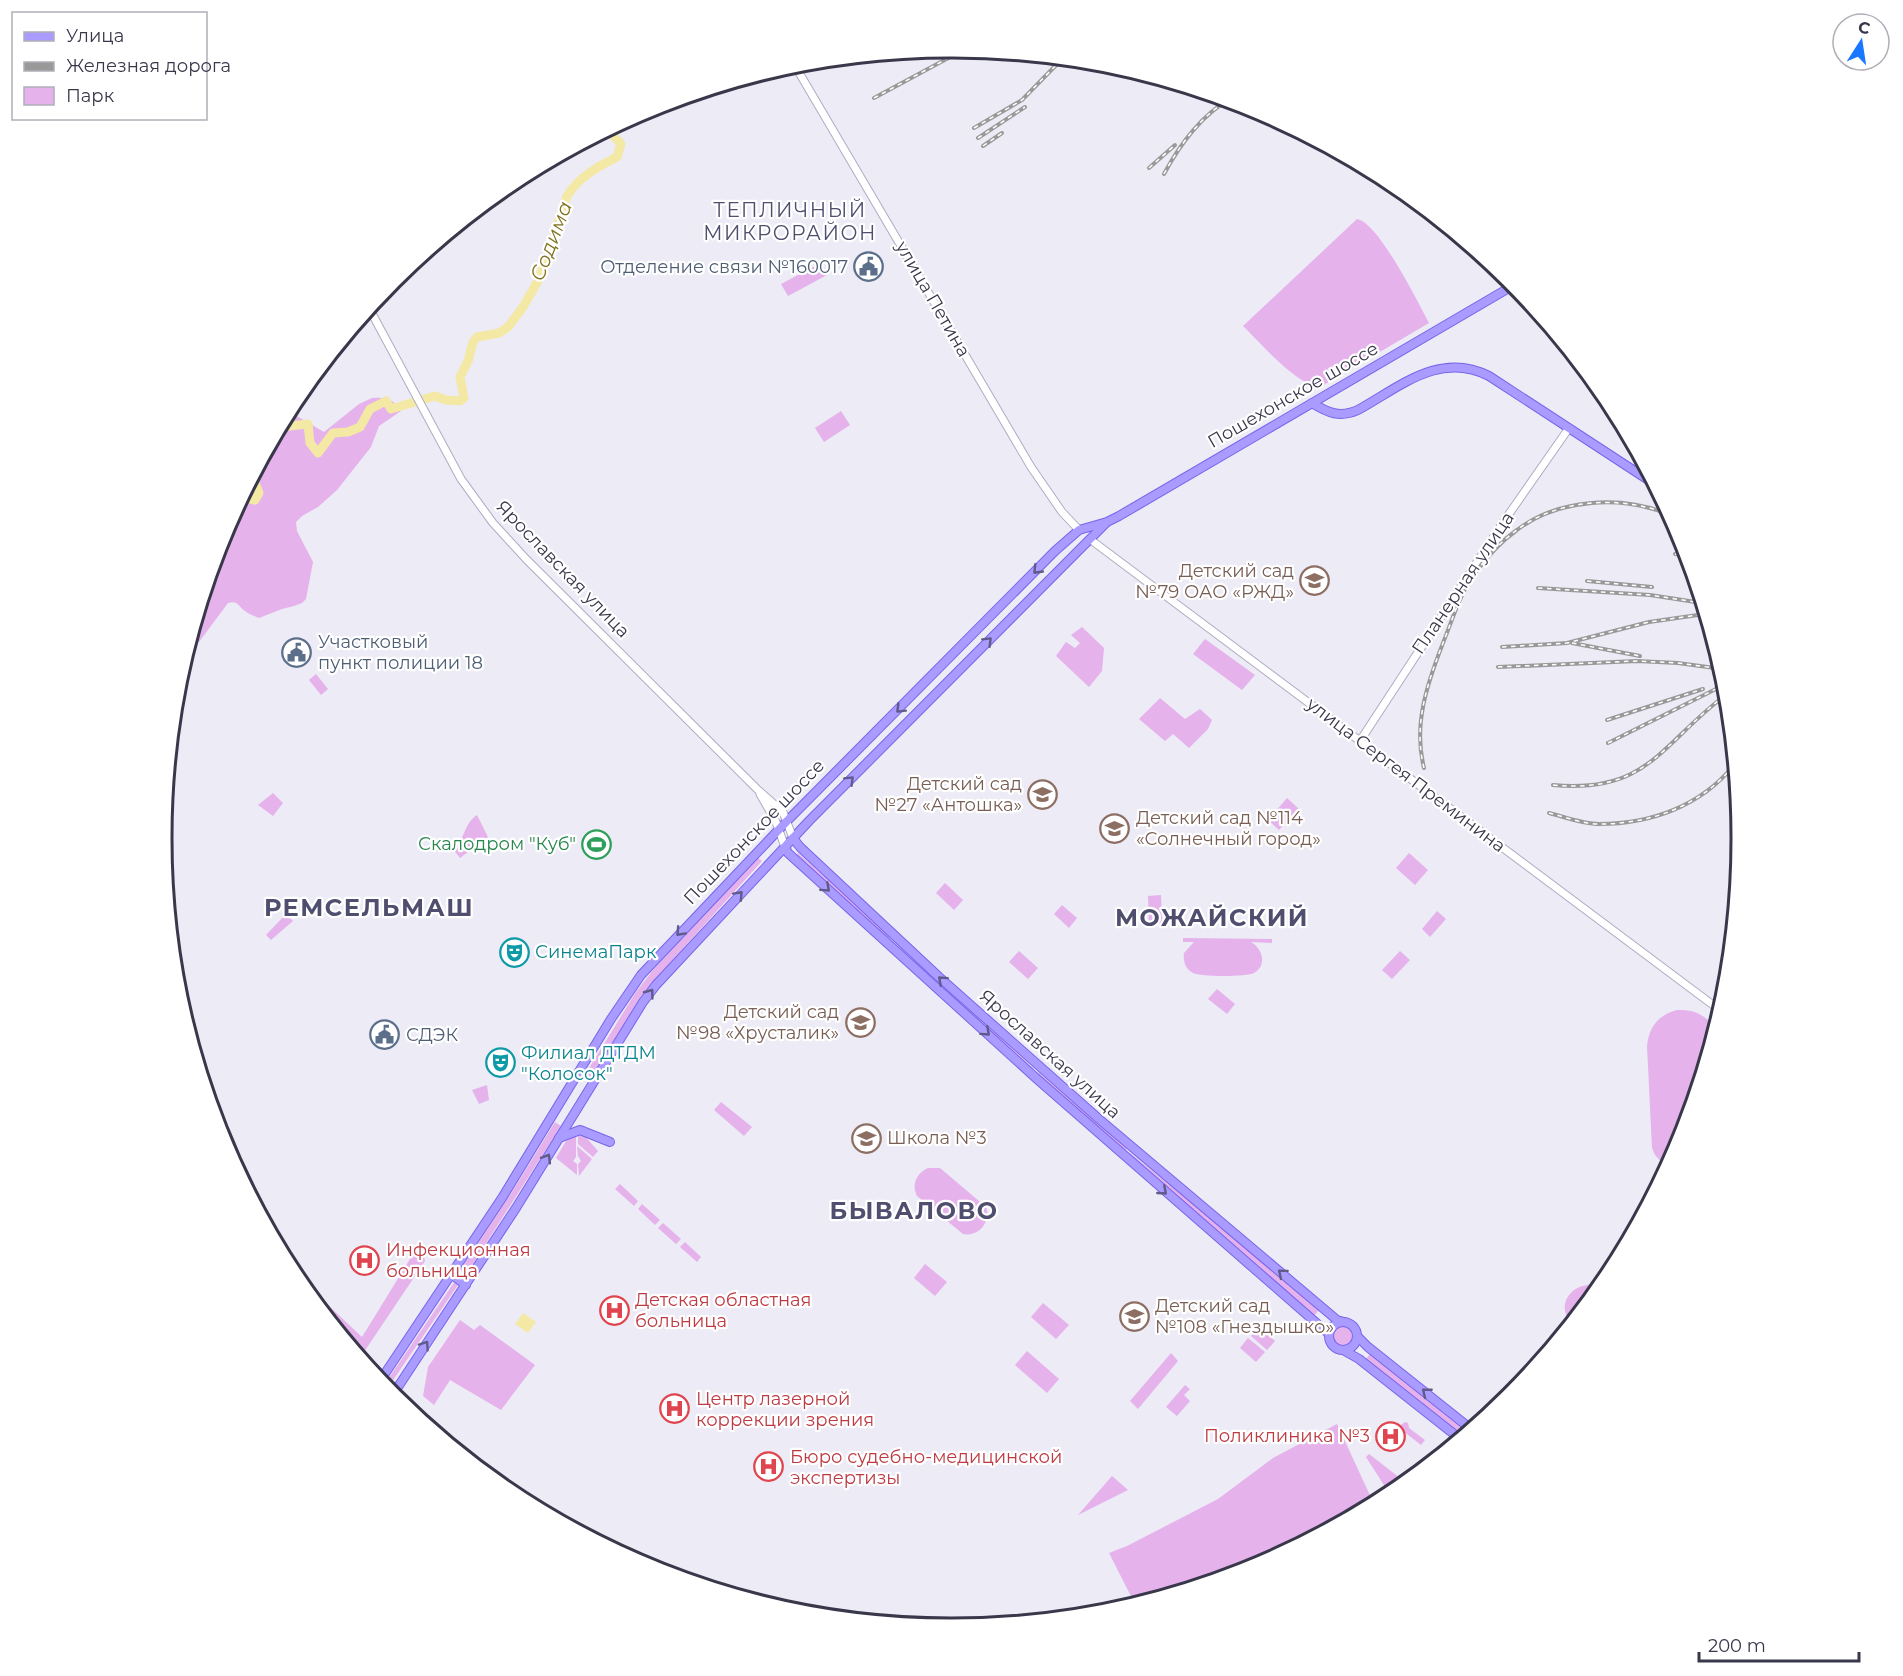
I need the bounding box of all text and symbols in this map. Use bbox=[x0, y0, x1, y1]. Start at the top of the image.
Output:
legend bbox=[12, 12, 207, 120]
north arrow bbox=[1831, 12, 1891, 72]
text: С bbox=[1856, 17, 1872, 38]
text: Улица bbox=[66, 25, 124, 47]
text: Железная дорога bbox=[66, 55, 231, 77]
text: Парк bbox=[66, 85, 115, 107]
water label: Содима bbox=[525, 198, 577, 284]
district label: ТЕПЛИЧНЫЙ МИКРОРАЙОН bbox=[703, 198, 877, 245]
street label: улица Петина bbox=[890, 236, 975, 361]
public building icon: Отделение связи №160017 bbox=[853, 251, 885, 283]
place label: Отделение связи №160017 bbox=[600, 256, 848, 278]
street label: Пошехонское шоссе bbox=[1204, 337, 1382, 453]
street label: Ярославская улица bbox=[492, 496, 634, 642]
street label: Планерная улица bbox=[1407, 508, 1519, 658]
place label: Детский сад №79 ОАО «РЖД» bbox=[1135, 560, 1294, 603]
one-way arrow bbox=[1033, 563, 1044, 574]
school or university icon: Детский сад №79 ОАО «РЖД» bbox=[1299, 565, 1331, 597]
place label: Участковый пункт полиции 18 bbox=[318, 631, 483, 674]
public building icon: Участковый пункт полиции 18 bbox=[281, 636, 313, 668]
one-way arrow bbox=[981, 637, 991, 648]
street label: улица Сергея Преминина bbox=[1301, 692, 1510, 857]
one-way arrow bbox=[896, 701, 907, 712]
street label: Пошехонское шоссе bbox=[679, 755, 829, 909]
place label: Детский сад №27 «Антошка» bbox=[875, 773, 1022, 816]
one-way arrow bbox=[843, 776, 854, 787]
school or university icon: Детский сад №27 «Антошка» bbox=[1027, 778, 1059, 810]
place label: Детский сад №114 «Солнечный город» bbox=[1136, 807, 1321, 850]
school or university icon: Детский сад №114 «Солнечный город» bbox=[1099, 812, 1131, 844]
sports icon: Скалодром "Куб" bbox=[581, 828, 613, 860]
place label: Скалодром "Куб" bbox=[418, 833, 576, 855]
one-way arrow bbox=[819, 881, 830, 892]
one-way arrow bbox=[732, 891, 743, 902]
district label: РЕМСЕЛЬМАШ bbox=[264, 893, 474, 922]
district label: МОЖАЙСКИЙ bbox=[1115, 903, 1309, 932]
one-way arrow bbox=[677, 925, 688, 936]
theatre icon: СинемаПарк bbox=[498, 936, 530, 968]
place label: СинемаПарк bbox=[535, 941, 657, 963]
one-way arrow bbox=[938, 976, 949, 987]
street label: Ярославская улица bbox=[975, 985, 1125, 1123]
one-way arrow bbox=[643, 988, 654, 999]
place label: Детский сад №98 «Хрусталик» bbox=[676, 1001, 839, 1044]
school or university icon: Детский сад №98 «Хрусталик» bbox=[844, 1006, 876, 1038]
public building icon: СДЭК bbox=[369, 1019, 401, 1051]
place label: СДЭК bbox=[406, 1024, 459, 1046]
one-way arrow bbox=[980, 1025, 990, 1036]
place label: Филиал ДТДМ "Колосок" bbox=[521, 1042, 656, 1085]
theatre icon: Филиал ДТДМ "Колосок" bbox=[484, 1047, 516, 1079]
school or university icon: Школа №3 bbox=[850, 1122, 882, 1154]
place label: Школа №3 bbox=[887, 1127, 987, 1149]
one-way arrow bbox=[539, 1154, 551, 1164]
one-way arrow bbox=[1156, 1183, 1167, 1194]
district label: БЫВАЛОВО bbox=[829, 1196, 999, 1225]
place label: Инфекционная больница bbox=[386, 1239, 531, 1282]
hospital icon: Инфекционная больница bbox=[349, 1244, 381, 1276]
one-way arrow bbox=[1278, 1269, 1289, 1280]
place label: Детская областная больница bbox=[635, 1289, 812, 1332]
hospital icon: Детская областная больница bbox=[598, 1294, 630, 1326]
place label: Детский сад №108 «Гнездышко» bbox=[1155, 1295, 1334, 1338]
school or university icon: Детский сад №108 «Гнездышко» bbox=[1118, 1300, 1150, 1332]
one-way arrow bbox=[418, 1341, 429, 1352]
place label: Центр лазерной коррекции зрения bbox=[696, 1388, 874, 1431]
one-way arrow bbox=[1421, 1388, 1432, 1399]
hospital icon: Центр лазерной коррекции зрения bbox=[659, 1393, 691, 1425]
hospital icon: Поликлиника №3 bbox=[1375, 1420, 1407, 1452]
place label: Поликлиника №3 bbox=[1204, 1425, 1370, 1447]
place label: Бюро судебно-медицинской экспертизы bbox=[790, 1446, 1062, 1489]
hospital icon: Бюро судебно-медицинской экспертизы bbox=[753, 1451, 785, 1483]
scale bar bbox=[1699, 1625, 1860, 1663]
text: 200 m bbox=[1708, 1635, 1766, 1657]

